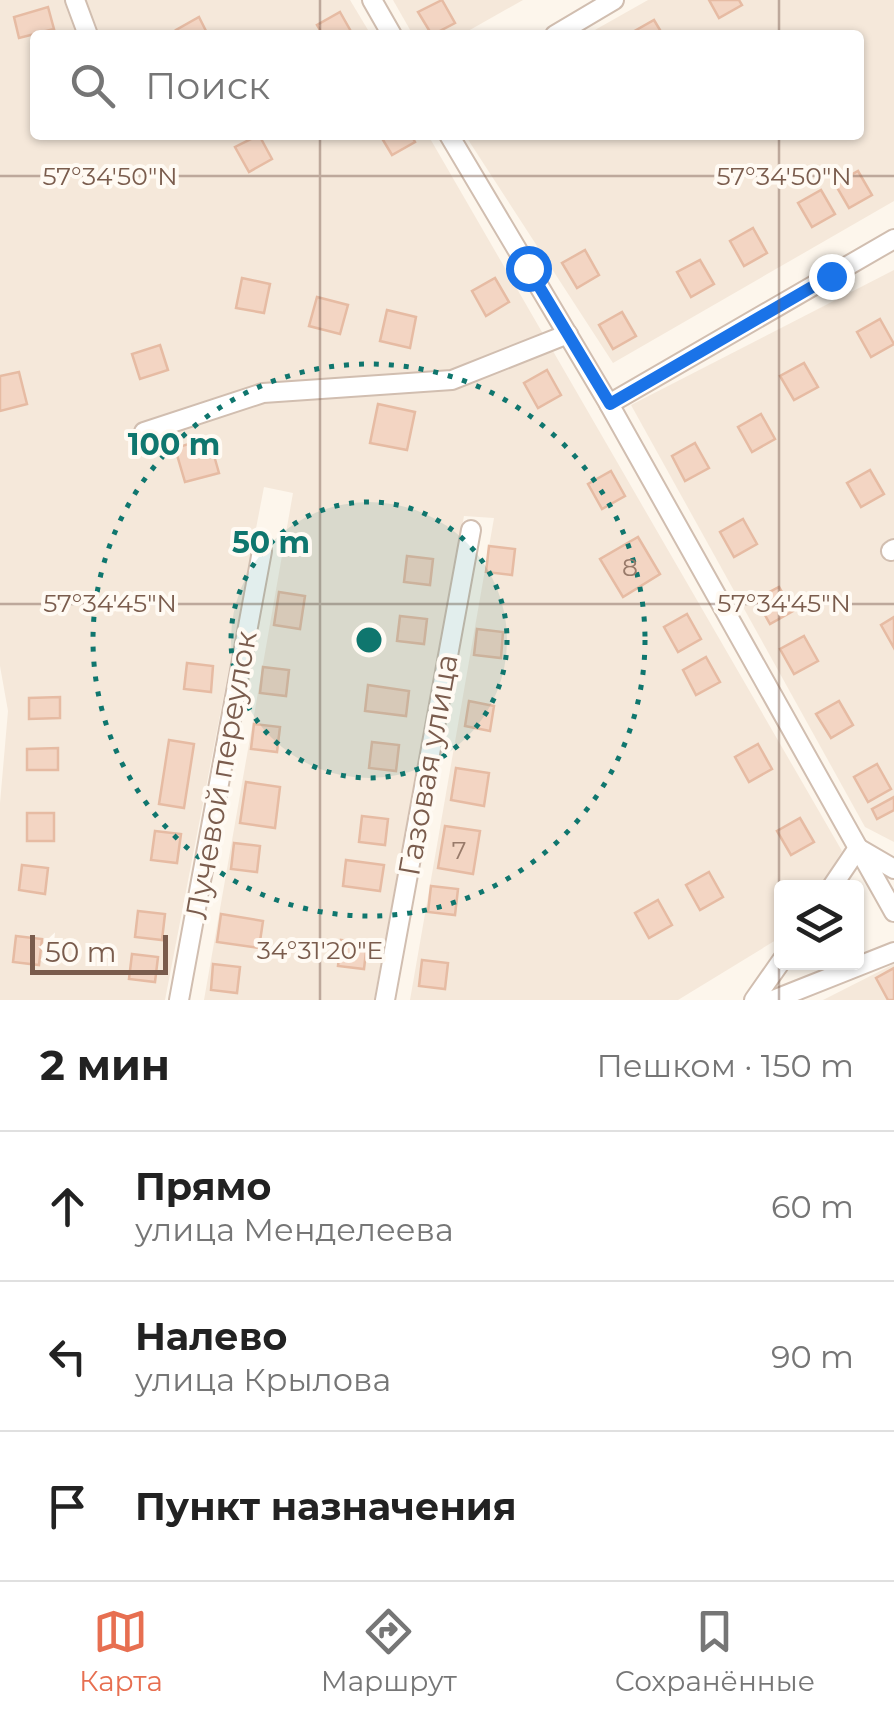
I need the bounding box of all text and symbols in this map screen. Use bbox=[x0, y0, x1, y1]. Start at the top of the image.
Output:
search box bbox=[30, 30, 864, 140]
icon: search bbox=[65, 58, 120, 113]
text: Поиск bbox=[145, 62, 270, 109]
text: 57°34'50"N bbox=[42, 161, 178, 191]
text: 57°34'50"N bbox=[716, 161, 852, 191]
route start bbox=[506, 246, 552, 292]
route end bbox=[809, 254, 855, 300]
text: 100 m bbox=[128, 426, 220, 463]
text: 50 m bbox=[232, 524, 310, 561]
house number: 8 bbox=[622, 552, 638, 582]
text: 57°34'45"N bbox=[43, 588, 177, 618]
text: 57°34'45"N bbox=[717, 588, 851, 618]
centre of rings bbox=[351, 622, 387, 658]
street label: Лучевой переулок bbox=[177, 628, 265, 922]
street label: Газовая улица bbox=[390, 651, 466, 879]
house number: 7 bbox=[452, 835, 466, 865]
map controls bbox=[774, 880, 864, 970]
button: layers bbox=[774, 880, 864, 970]
scale bar bbox=[30, 930, 168, 974]
text: 50 m bbox=[45, 935, 116, 969]
text: 34°31'20"E bbox=[257, 935, 383, 965]
text: 2 мин bbox=[40, 1039, 170, 1091]
text: Пешком · 150 m bbox=[596, 1046, 854, 1085]
text: Прямо bbox=[135, 1163, 271, 1210]
icon: ahead bbox=[40, 1179, 95, 1234]
text: 60 m bbox=[771, 1187, 854, 1226]
text: улица Менделеева bbox=[135, 1210, 454, 1249]
text: Налево bbox=[135, 1313, 287, 1360]
icon: left bbox=[40, 1329, 95, 1384]
text: 90 m bbox=[771, 1337, 854, 1376]
text: улица Крылова bbox=[135, 1360, 391, 1399]
icon: arrive bbox=[40, 1479, 95, 1534]
text: Пункт назначения bbox=[135, 1483, 517, 1530]
tab: Карта bbox=[79, 1604, 163, 1698]
tab: Маршрут bbox=[321, 1604, 457, 1698]
tab: Сохранённые bbox=[615, 1604, 815, 1698]

